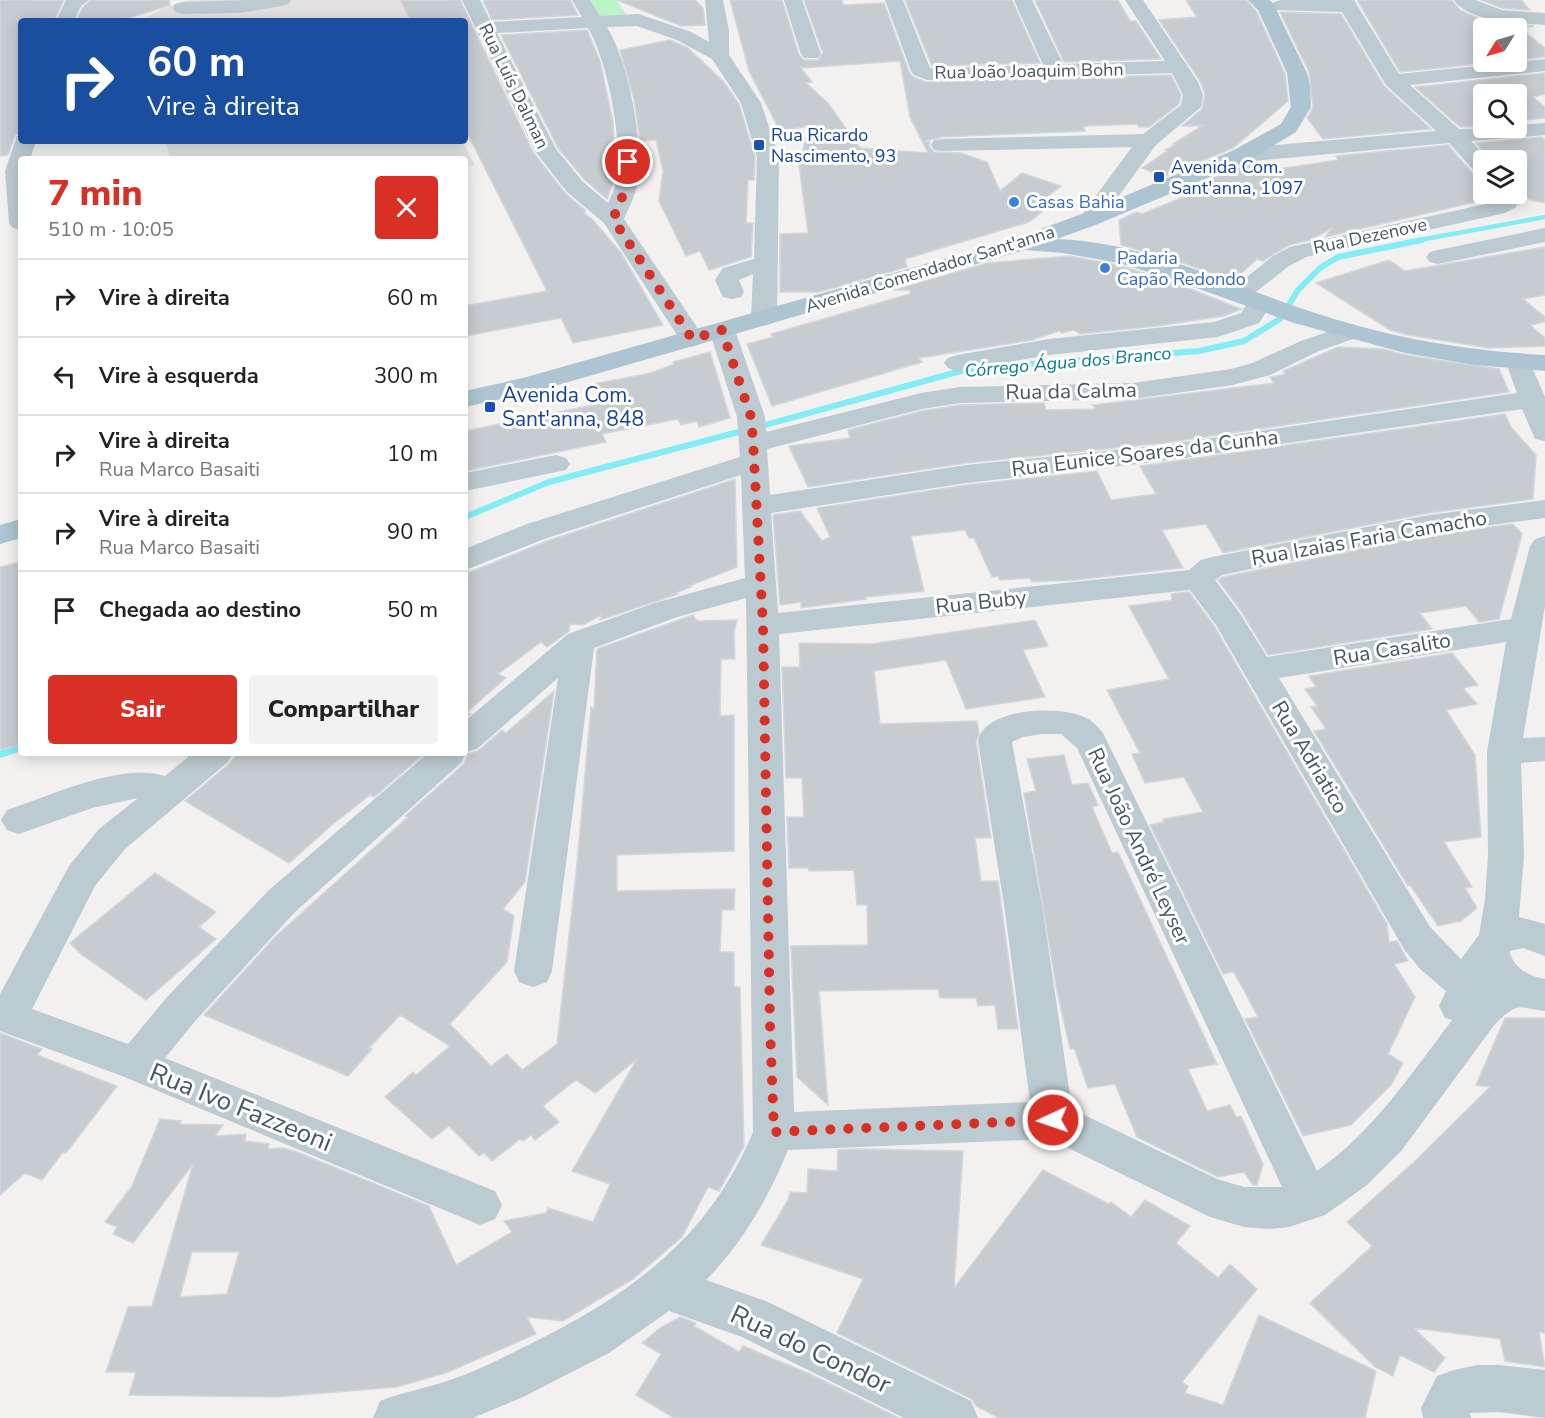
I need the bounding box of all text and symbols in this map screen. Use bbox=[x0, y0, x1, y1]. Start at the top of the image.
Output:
north arrow bbox=[1473, 18, 1527, 72]
map controls bbox=[1473, 18, 1527, 204]
street label: Rua Luís Dalman bbox=[473, 19, 555, 153]
text: 60 m bbox=[147, 34, 246, 91]
icon: right bbox=[48, 42, 126, 120]
street label: Rua João Joaquim Bohn bbox=[934, 57, 1124, 85]
button: search bbox=[1473, 84, 1527, 138]
text: Vire à direita bbox=[147, 88, 300, 125]
place label: Rua Ricardo Nascimento, 93 bbox=[771, 123, 896, 168]
pin bbox=[602, 136, 653, 187]
marker: Rua Ricardo Nascimento, 93 bbox=[752, 138, 766, 152]
icon: arrive bbox=[611, 145, 644, 178]
button: layers bbox=[1473, 150, 1527, 204]
place label: Avenida Com. Sant'anna, 1097 bbox=[1171, 155, 1304, 200]
text: 7 min bbox=[48, 169, 143, 218]
marker: Avenida Com. Sant'anna, 1097 bbox=[1152, 170, 1166, 184]
button: close bbox=[375, 176, 438, 239]
place label: Casas Bahia bbox=[1026, 190, 1125, 214]
marker: Casas Bahia bbox=[1007, 195, 1021, 209]
street label: Rua Dezenove bbox=[1311, 212, 1429, 260]
text: 510 m · 10:05 bbox=[48, 216, 174, 243]
street label: Avenida Comendador Sant'anna bbox=[802, 220, 1058, 318]
place label: Padaria Capão Redondo bbox=[1117, 246, 1246, 291]
marker: Padaria Capão Redondo bbox=[1098, 261, 1112, 275]
icon: right bbox=[48, 282, 81, 315]
text: Vire à direita bbox=[99, 283, 230, 313]
text: 60 m bbox=[387, 283, 438, 313]
water label: Córrego Água dos Branco bbox=[964, 341, 1172, 383]
icon: left bbox=[48, 360, 81, 393]
text: Vire à esquerda bbox=[99, 361, 259, 391]
text: 300 m bbox=[374, 361, 438, 391]
street label: Rua da Calma bbox=[1005, 376, 1137, 406]
place label: Avenida Com. Sant'anna, 848 bbox=[502, 381, 644, 433]
marker: Avenida Com. Sant'anna, 848 bbox=[483, 400, 497, 414]
street label: Rua Eunice Soares da Cunha bbox=[1010, 423, 1280, 483]
text: Vire à direita bbox=[99, 426, 230, 456]
icon: right bbox=[48, 438, 81, 471]
text: 10 m bbox=[387, 439, 438, 469]
text: Rua Marco Basaiti bbox=[99, 456, 260, 483]
text: Vire à direita bbox=[99, 504, 230, 534]
street label: Rua Izaias Faria Camacho bbox=[1249, 504, 1489, 572]
icon: right bbox=[48, 516, 81, 549]
text: 90 m bbox=[387, 517, 438, 547]
text: Rua Marco Basaiti bbox=[99, 534, 260, 561]
street label: Rua Buby bbox=[934, 583, 1028, 621]
icon: arrive bbox=[48, 594, 81, 627]
text: Chegada ao destino bbox=[99, 595, 301, 625]
text: 50 m bbox=[387, 595, 438, 625]
street label: Rua Casalito bbox=[1331, 626, 1453, 672]
button: Sair bbox=[48, 675, 237, 744]
button: Compartilhar bbox=[249, 675, 438, 744]
street label: Rua Adriatico bbox=[1265, 695, 1355, 819]
street label: Rua João André Leyser bbox=[1081, 743, 1197, 949]
street label: Rua Ivo Fazzeoni bbox=[144, 1055, 337, 1160]
position arrow bbox=[1021, 1088, 1085, 1152]
street label: Rua do Condor bbox=[725, 1297, 897, 1402]

